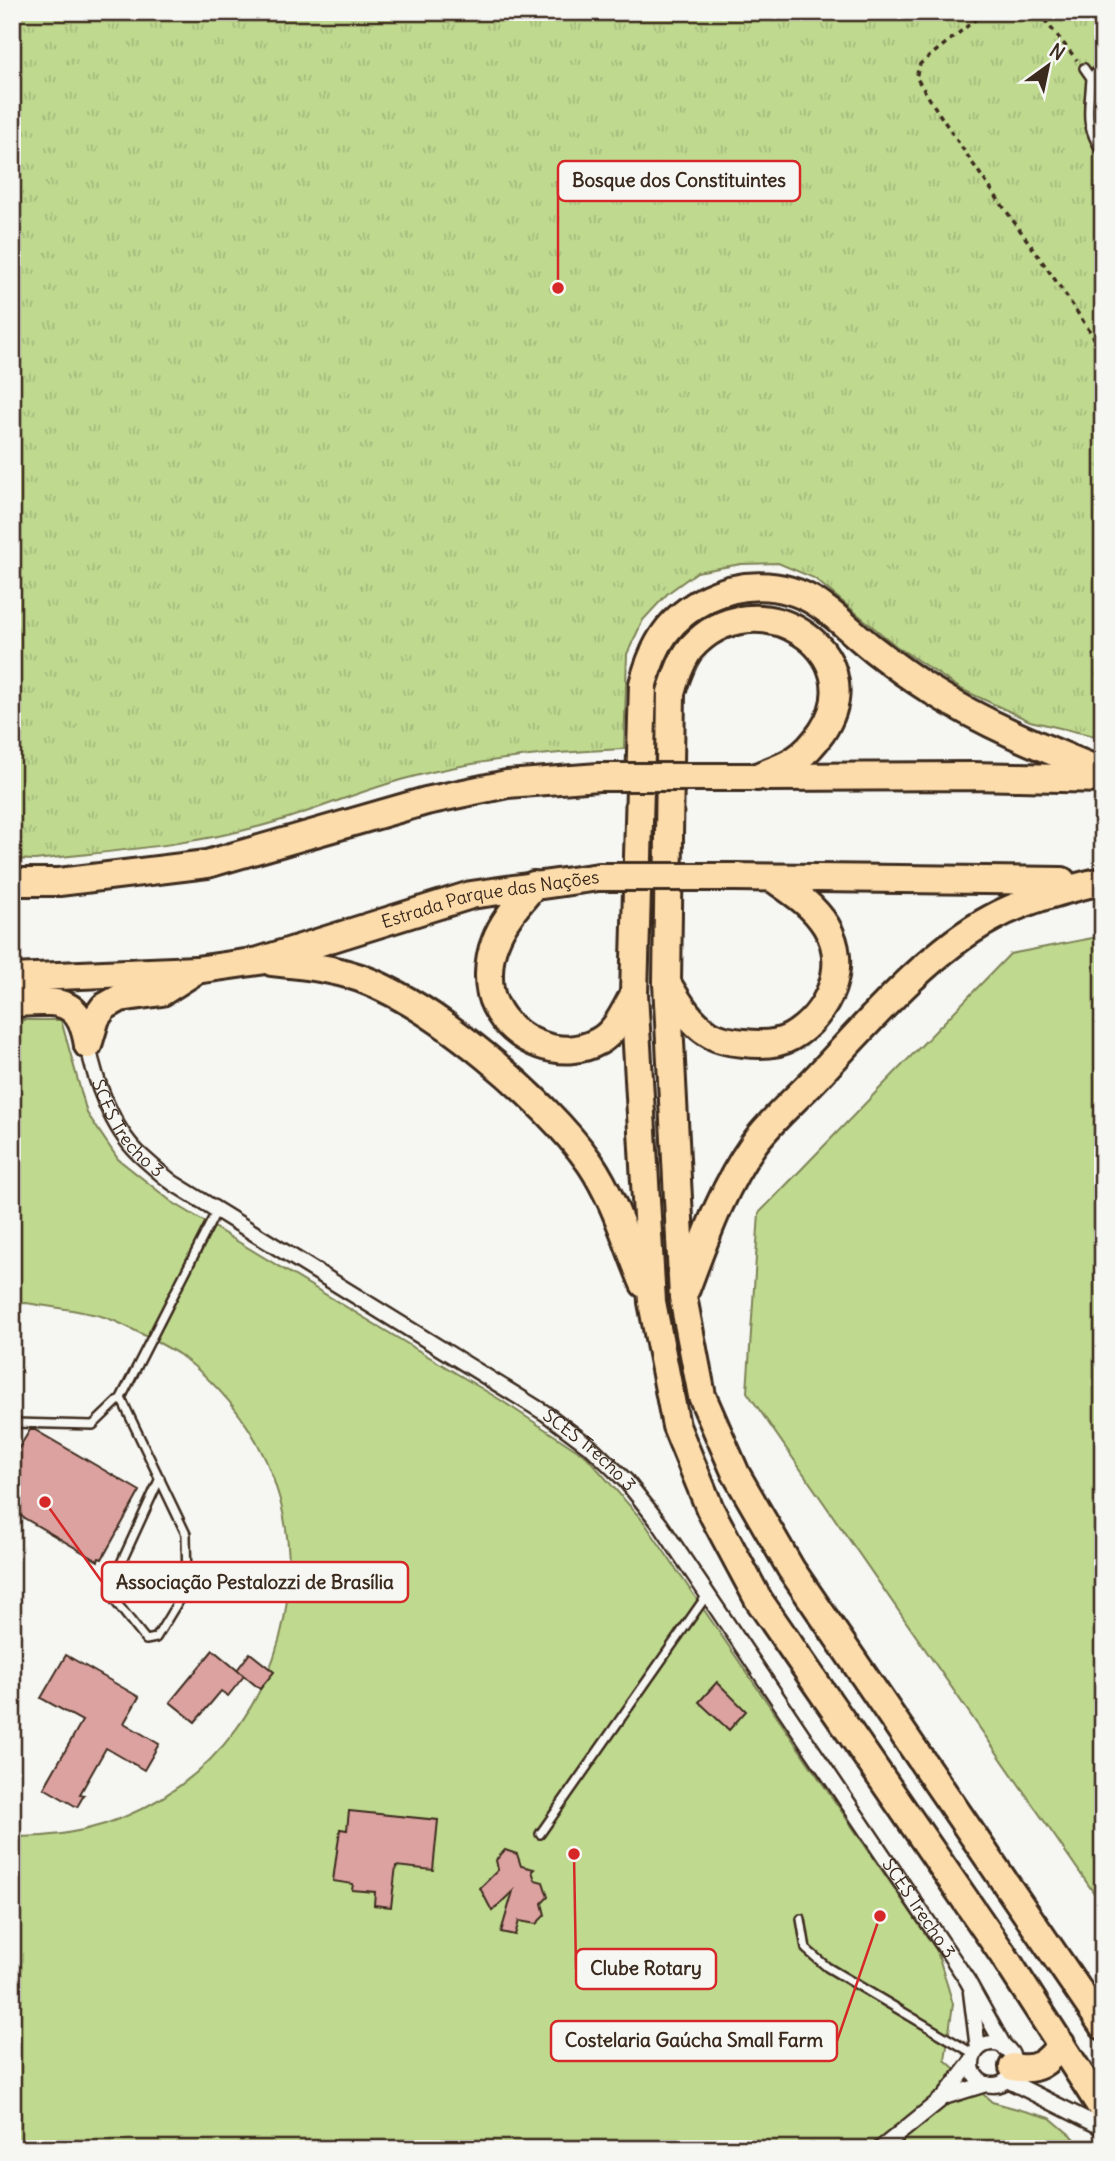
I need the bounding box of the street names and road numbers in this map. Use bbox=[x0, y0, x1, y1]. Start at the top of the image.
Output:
street label: Estrada Parque das Nações bbox=[379, 865, 601, 933]
street label: SCES Trecho 3 bbox=[87, 1076, 169, 1182]
street label: SCES Trecho 3 bbox=[539, 1404, 641, 1495]
street label: SCES Trecho 3 bbox=[877, 1854, 961, 1962]

